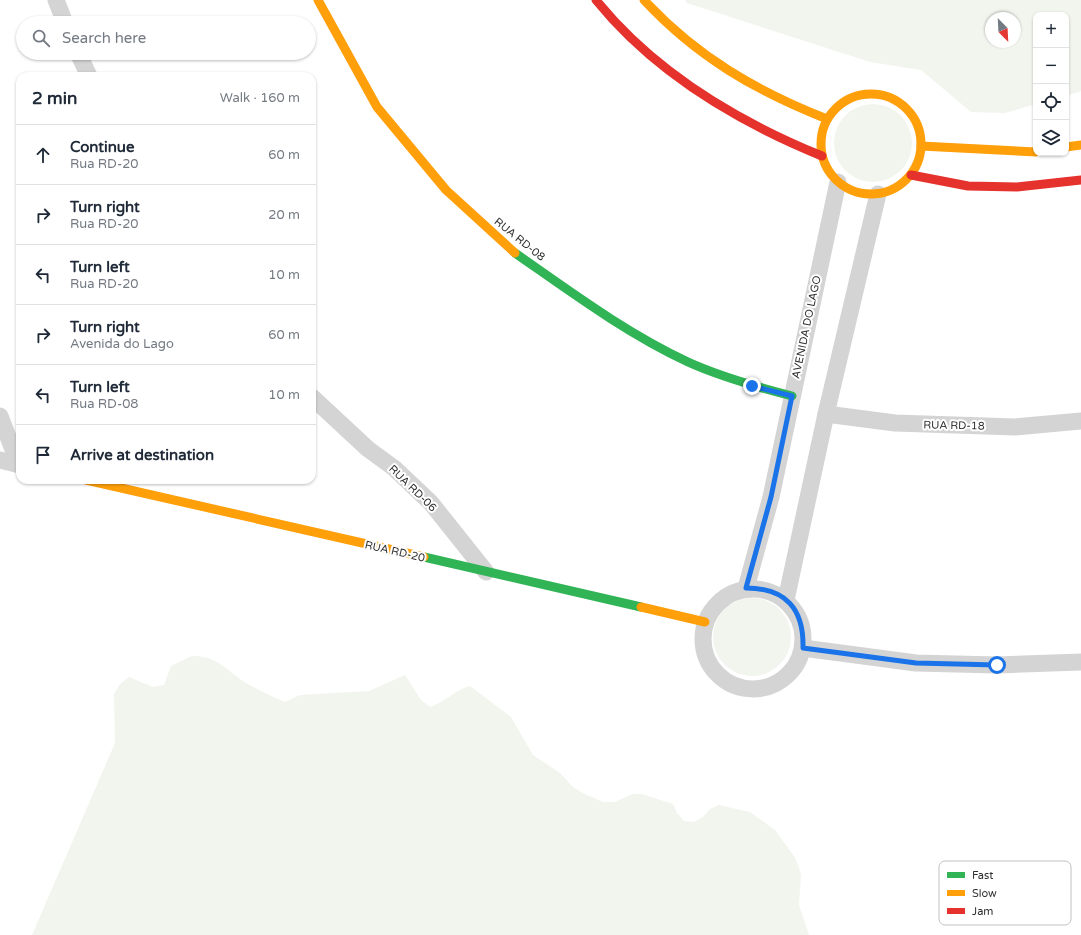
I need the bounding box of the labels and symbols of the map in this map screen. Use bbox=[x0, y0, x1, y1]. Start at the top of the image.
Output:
north arrow bbox=[985, 12, 1021, 48]
street label: RUA RD-08 bbox=[492, 215, 548, 264]
street label: AVENIDA DO LAGO bbox=[789, 274, 824, 380]
route end bbox=[743, 377, 761, 395]
street label: RUA RD-18 bbox=[923, 418, 985, 433]
street label: RUA RD-06 bbox=[386, 462, 439, 514]
street label: RUA RD-20 bbox=[364, 538, 426, 565]
route start bbox=[988, 656, 1006, 674]
legend bbox=[939, 861, 1071, 925]
text: Fast bbox=[972, 869, 993, 882]
text: Slow bbox=[972, 887, 997, 900]
text: Jam bbox=[972, 905, 993, 918]

